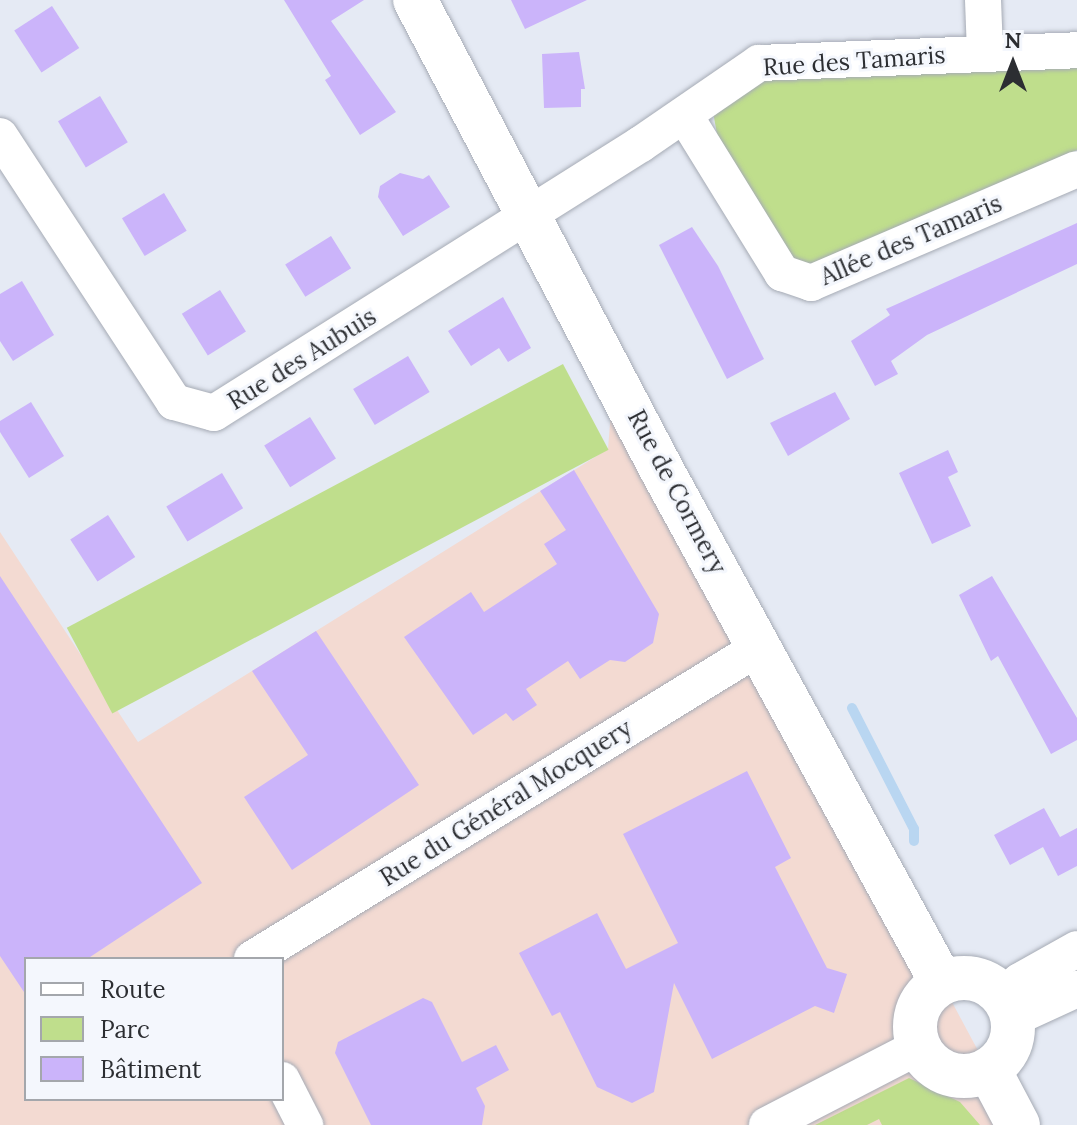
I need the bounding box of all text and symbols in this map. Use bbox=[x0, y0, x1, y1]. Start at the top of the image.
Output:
north arrow bbox=[973, 24, 1053, 104]
text: N bbox=[1004, 26, 1022, 54]
street label: Rue des Tamaris bbox=[762, 40, 946, 82]
street label: Allée des Tamaris bbox=[816, 189, 1006, 291]
street label: Rue des Aubuis bbox=[223, 302, 381, 416]
street label: Rue de Cormery bbox=[622, 405, 732, 579]
street label: Rue du Général Mocquery bbox=[375, 714, 637, 892]
legend bbox=[24, 957, 284, 1101]
text: Route bbox=[100, 974, 166, 1005]
text: Parc bbox=[100, 1014, 150, 1045]
text: Bâtiment bbox=[100, 1054, 201, 1085]

